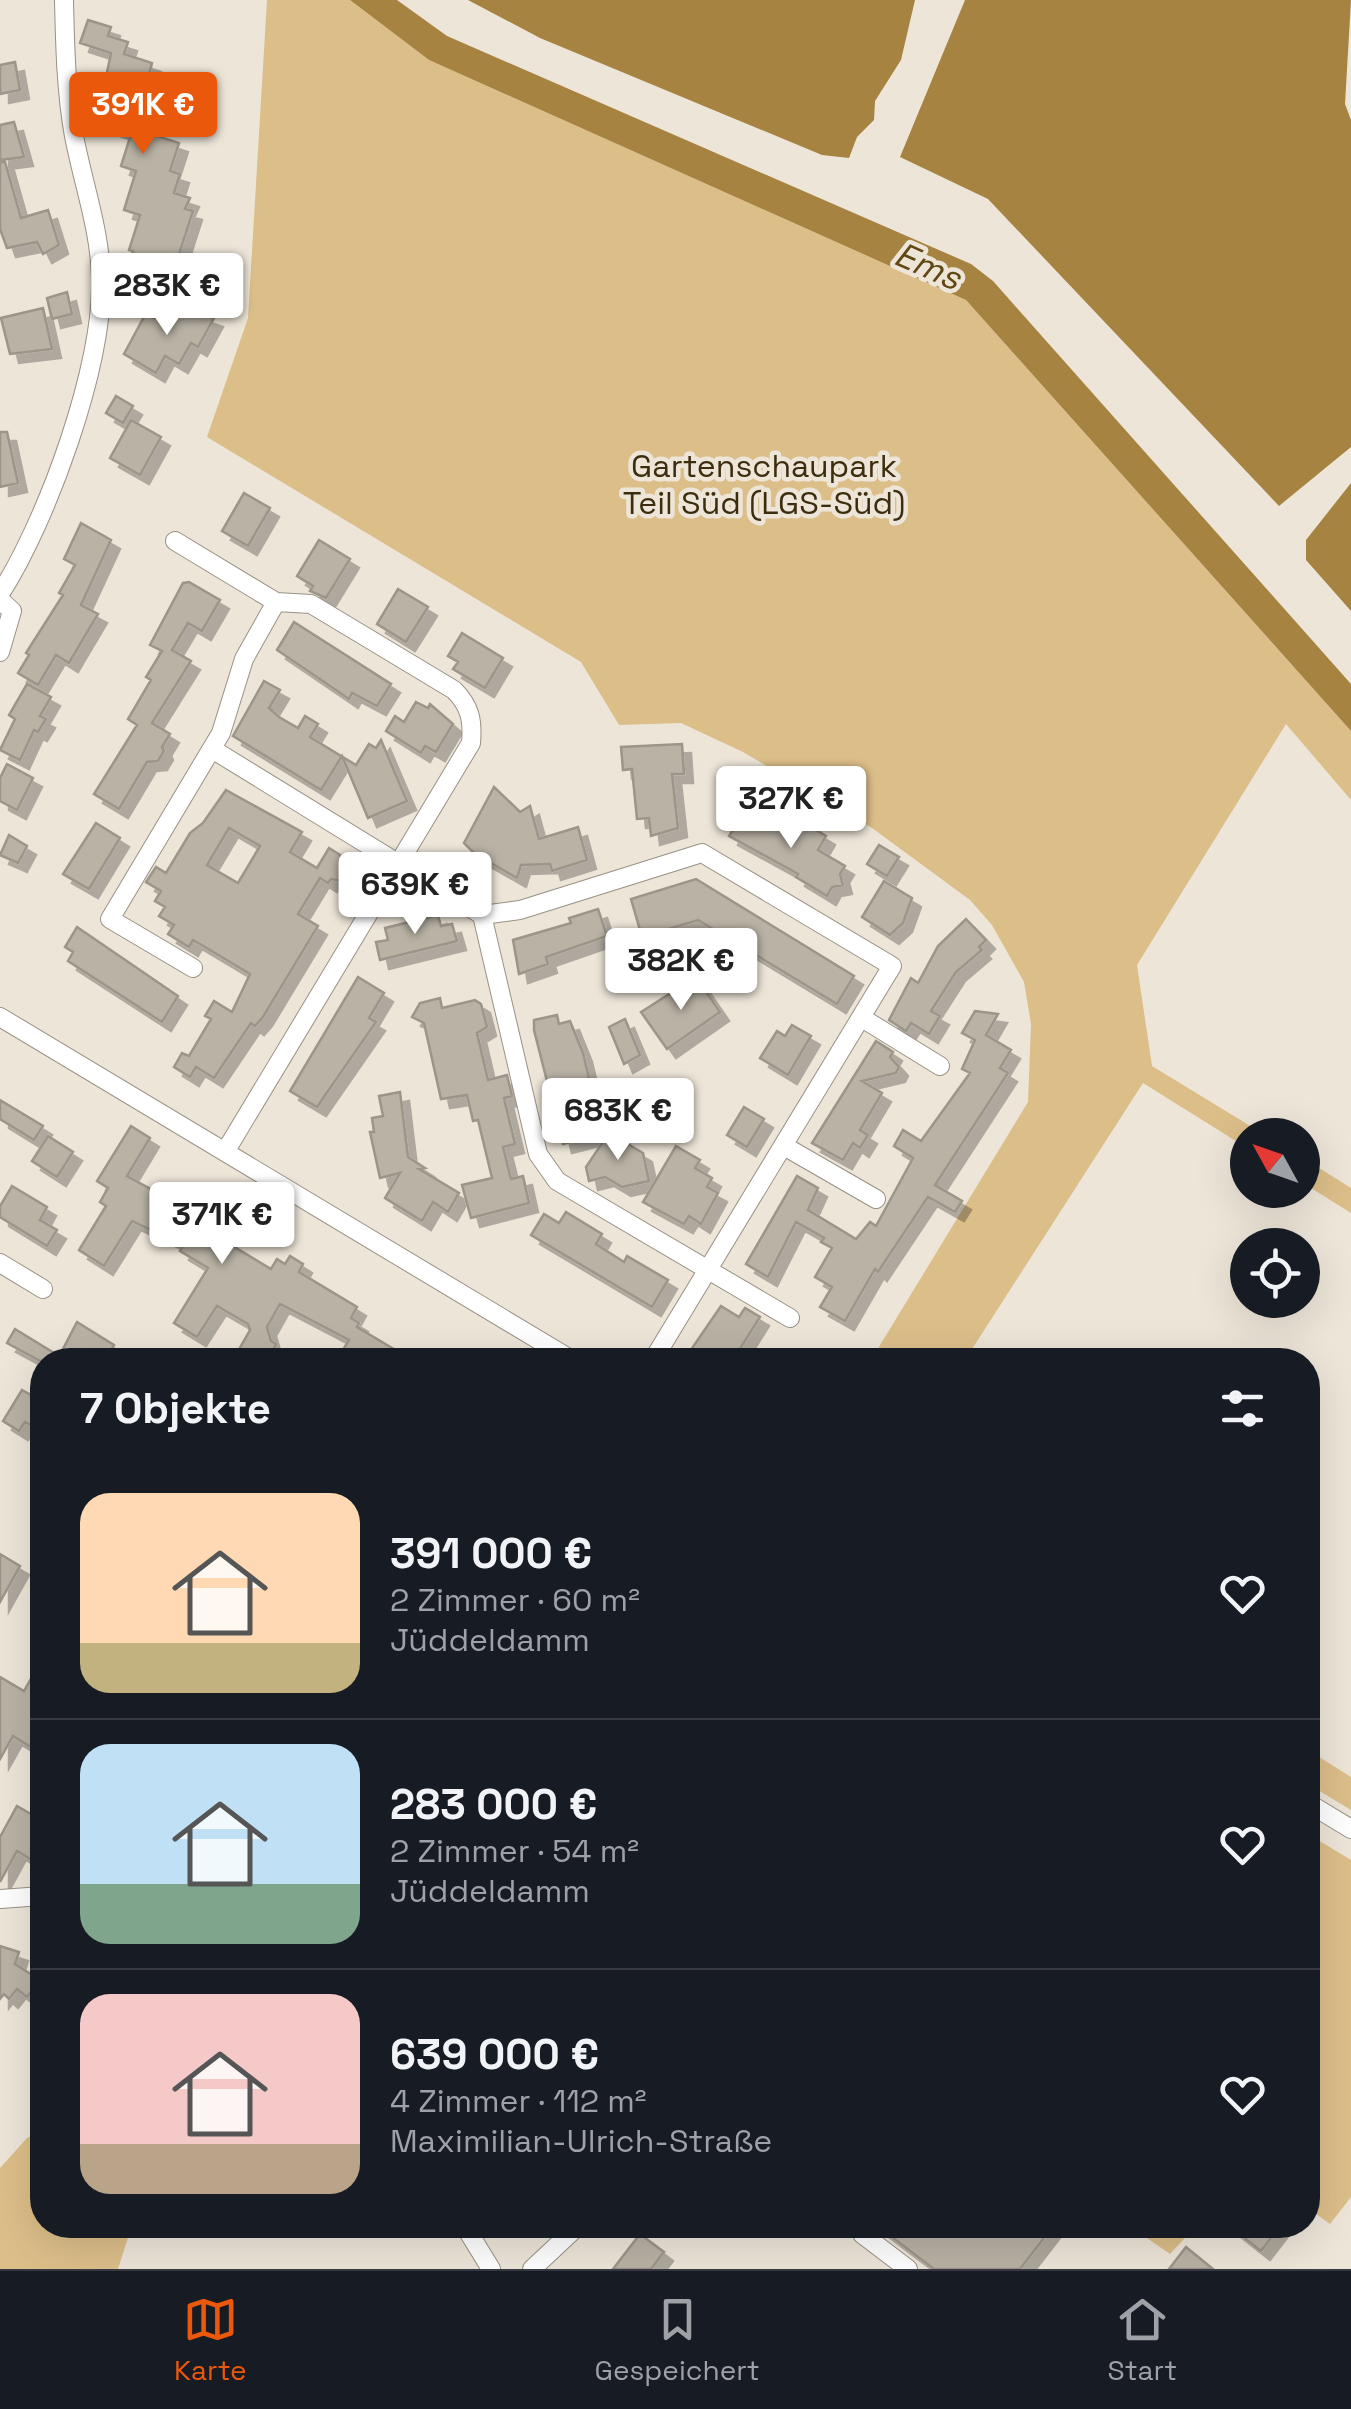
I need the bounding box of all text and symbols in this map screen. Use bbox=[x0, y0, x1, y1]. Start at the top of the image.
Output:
pin: 391K € bbox=[62, 72, 224, 157]
text: 391K € bbox=[91, 84, 195, 124]
water label: Ems bbox=[888, 232, 970, 301]
pin: 283K € bbox=[86, 253, 248, 338]
text: 283K € bbox=[113, 265, 221, 305]
park label: Gartenschaupark Teil Süd (LGS-Süd) bbox=[623, 446, 905, 523]
pin: 327K € bbox=[710, 766, 872, 851]
text: 327K € bbox=[738, 778, 844, 818]
pin: 639K € bbox=[334, 852, 496, 937]
text: 639K € bbox=[361, 864, 469, 904]
pin: 382K € bbox=[600, 928, 762, 1013]
text: 382K € bbox=[627, 940, 735, 980]
pin: 683K € bbox=[537, 1078, 699, 1163]
text: 683K € bbox=[564, 1090, 672, 1130]
north arrow bbox=[1230, 1118, 1320, 1208]
map controls bbox=[1230, 1118, 1320, 1318]
pin: 371K € bbox=[141, 1182, 303, 1267]
text: 371K € bbox=[171, 1194, 273, 1234]
button: locate bbox=[1230, 1228, 1320, 1318]
icon: filters bbox=[1215, 1381, 1270, 1436]
text: 7 Objekte bbox=[80, 1382, 271, 1435]
text: 391 000 € bbox=[390, 1527, 592, 1580]
icon: home bbox=[160, 1533, 280, 1653]
icon: heart bbox=[1215, 1566, 1270, 1621]
text: 2 Zimmer · 60 m² bbox=[390, 1580, 640, 1620]
text: Jüddeldamm bbox=[390, 1620, 590, 1660]
text: 283 000 € bbox=[390, 1778, 597, 1831]
icon: home bbox=[160, 1784, 280, 1904]
icon: heart bbox=[1215, 1817, 1270, 1872]
text: 2 Zimmer · 54 m² bbox=[390, 1831, 639, 1871]
text: Jüddeldamm bbox=[390, 1871, 590, 1911]
text: 639 000 € bbox=[390, 2028, 599, 2081]
icon: home bbox=[160, 2034, 280, 2154]
icon: heart bbox=[1215, 2067, 1270, 2122]
text: 4 Zimmer · 112 m² bbox=[390, 2081, 647, 2121]
text: Maximilian-Ulrich-Straße bbox=[390, 2121, 772, 2161]
tab: Karte bbox=[174, 2292, 247, 2388]
tab: Gespeichert bbox=[594, 2292, 760, 2388]
tab: Start bbox=[1108, 2292, 1177, 2388]

